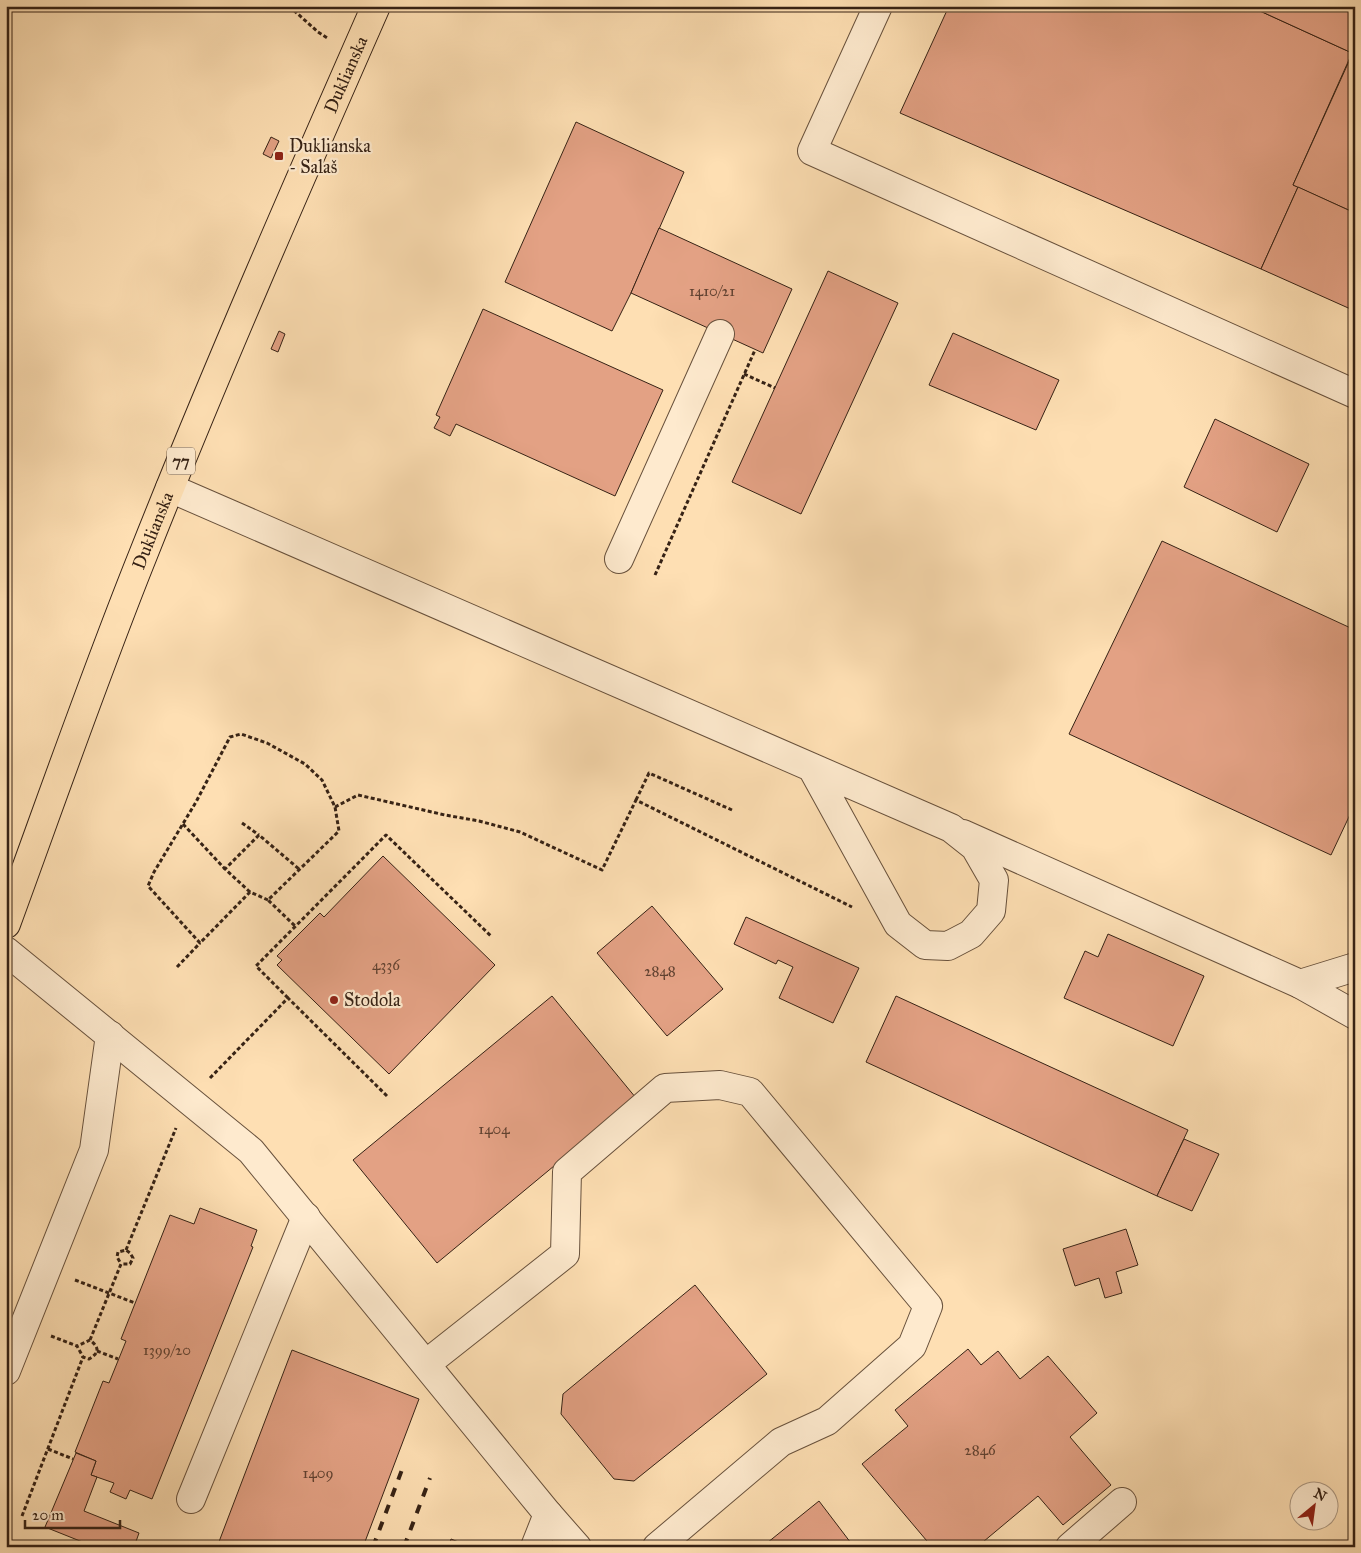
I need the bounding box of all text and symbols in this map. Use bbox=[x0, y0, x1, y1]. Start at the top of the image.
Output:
street label: Duklianska bbox=[319, 32, 373, 117]
place label: Duklianska - Salaš bbox=[289, 135, 371, 178]
marker: Duklianska - Salaš bbox=[273, 150, 285, 162]
house number: 1410/21 bbox=[689, 282, 735, 300]
road number: 77 bbox=[167, 448, 195, 474]
street label: Duklianska bbox=[127, 488, 178, 573]
house number: 4336 bbox=[372, 956, 401, 974]
house number: 2848 bbox=[644, 962, 676, 980]
place label: Stodola bbox=[344, 989, 401, 1011]
marker: Stodola bbox=[328, 994, 340, 1006]
house number: 1404 bbox=[478, 1120, 510, 1138]
house number: 1399/20 bbox=[143, 1341, 191, 1359]
house number: 2846 bbox=[964, 1441, 997, 1459]
house number: 1409 bbox=[302, 1464, 334, 1482]
north arrow bbox=[1288, 1480, 1338, 1530]
text: N bbox=[1311, 1485, 1329, 1505]
scale bar bbox=[25, 1498, 120, 1530]
text: 20 m bbox=[32, 1506, 64, 1524]

